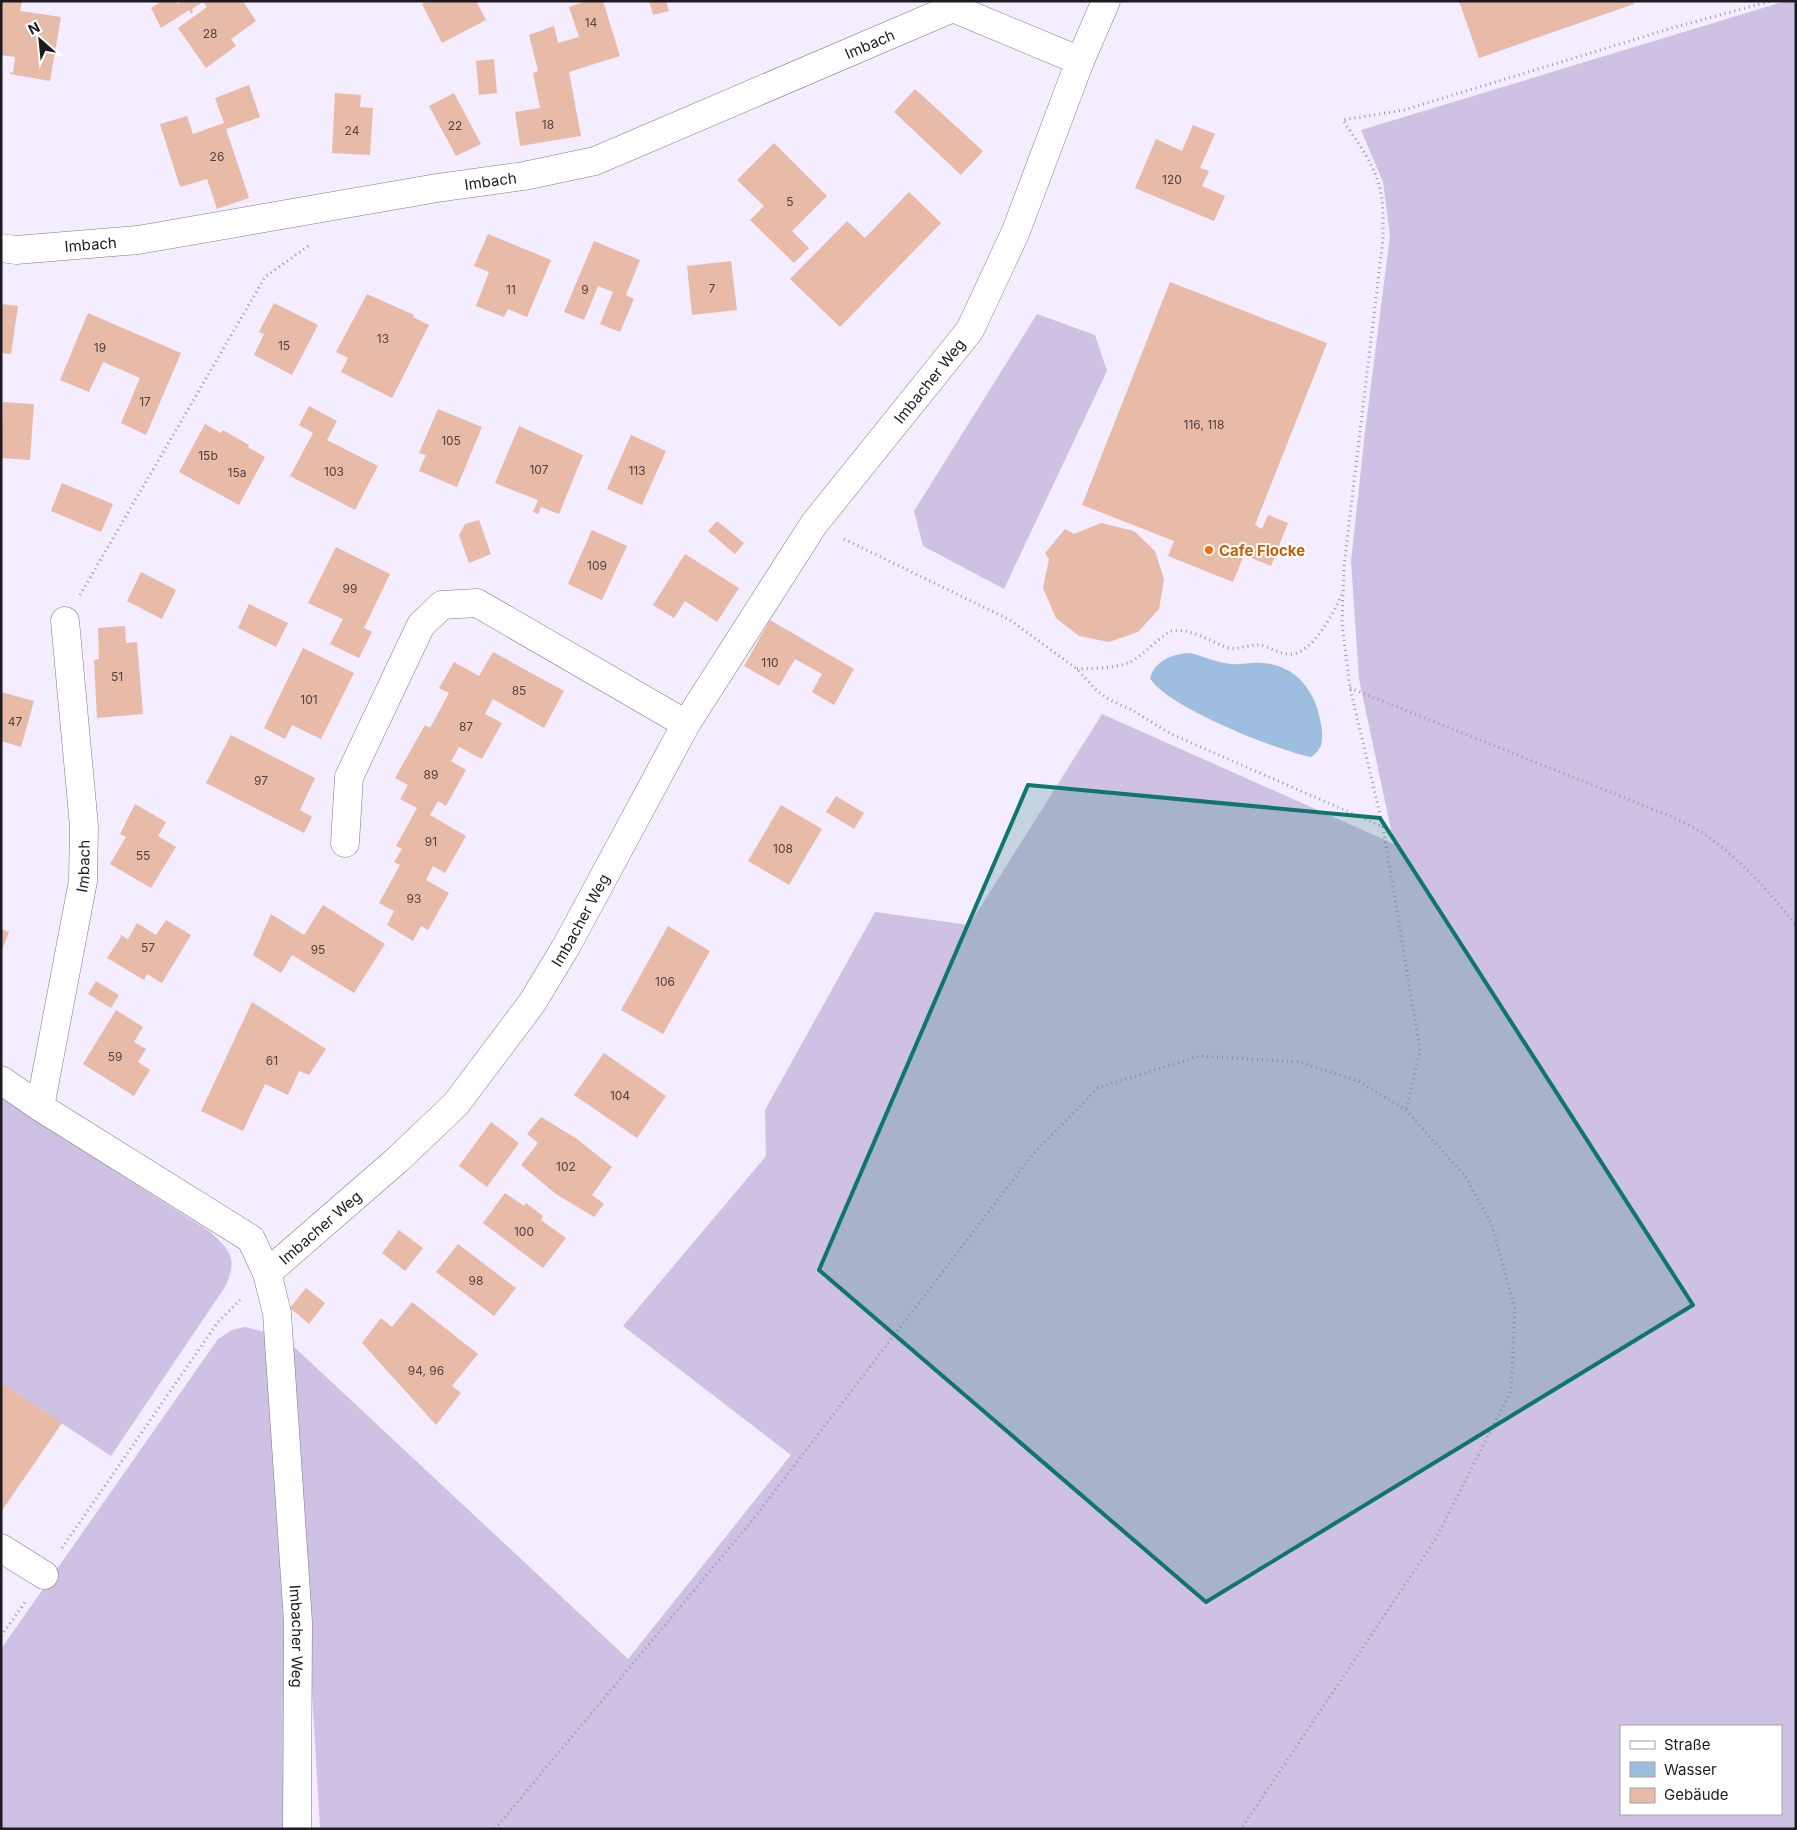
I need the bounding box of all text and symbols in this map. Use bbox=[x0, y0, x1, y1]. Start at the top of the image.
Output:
north arrow bbox=[15, 15, 65, 65]
house number: 14 bbox=[585, 15, 598, 30]
text: N bbox=[25, 18, 42, 38]
street label: Imbach bbox=[842, 25, 897, 63]
house number: 28 bbox=[203, 26, 217, 41]
house number: 18 bbox=[542, 117, 554, 132]
house number: 22 bbox=[448, 118, 462, 133]
house number: 24 bbox=[345, 123, 360, 138]
house number: 26 bbox=[210, 149, 224, 164]
street label: Imbach bbox=[463, 168, 518, 194]
house number: 120 bbox=[1162, 172, 1182, 187]
house number: 5 bbox=[786, 194, 794, 209]
street label: Imbach bbox=[64, 232, 118, 255]
house number: 7 bbox=[709, 281, 716, 296]
house number: 11 bbox=[506, 282, 516, 297]
house number: 9 bbox=[581, 282, 589, 297]
house number: 13 bbox=[377, 331, 389, 346]
street label: Imbacher Weg bbox=[890, 335, 969, 427]
house number: 15 bbox=[278, 338, 290, 353]
house number: 19 bbox=[94, 340, 106, 355]
house number: 17 bbox=[139, 394, 151, 409]
house number: 116, 118 bbox=[1184, 417, 1224, 432]
house number: 105 bbox=[441, 433, 461, 448]
house number: 15b bbox=[198, 448, 218, 463]
house number: 107 bbox=[529, 462, 549, 477]
house number: 113 bbox=[628, 463, 646, 478]
house number: 103 bbox=[324, 464, 344, 479]
house number: 15a bbox=[228, 465, 246, 480]
place label: Cafe Flocke bbox=[1219, 541, 1305, 560]
marker: Cafe Flocke bbox=[1203, 544, 1215, 556]
house number: 109 bbox=[587, 558, 607, 573]
house number: 99 bbox=[343, 581, 357, 596]
house number: 110 bbox=[761, 655, 779, 670]
house number: 51 bbox=[111, 669, 123, 684]
house number: 85 bbox=[512, 683, 526, 698]
house number: 101 bbox=[300, 692, 318, 707]
house number: 47 bbox=[8, 714, 22, 729]
house number: 87 bbox=[459, 719, 473, 734]
house number: 89 bbox=[424, 767, 438, 782]
house number: 97 bbox=[254, 773, 268, 788]
house number: 91 bbox=[425, 834, 437, 849]
street label: Imbach bbox=[72, 840, 93, 894]
house number: 108 bbox=[773, 841, 793, 856]
house number: 55 bbox=[136, 848, 150, 863]
street label: Imbacher Weg bbox=[547, 870, 613, 970]
house number: 93 bbox=[407, 891, 421, 906]
house number: 57 bbox=[141, 940, 155, 955]
house number: 95 bbox=[311, 942, 325, 957]
house number: 106 bbox=[655, 974, 675, 989]
house number: 59 bbox=[108, 1049, 122, 1064]
house number: 61 bbox=[266, 1053, 278, 1068]
house number: 104 bbox=[610, 1088, 630, 1103]
house number: 102 bbox=[556, 1159, 576, 1174]
street label: Imbacher Weg bbox=[275, 1186, 365, 1268]
house number: 100 bbox=[514, 1224, 534, 1239]
house number: 98 bbox=[469, 1273, 483, 1288]
house number: 94, 96 bbox=[408, 1363, 444, 1378]
street label: Imbacher Weg bbox=[286, 1584, 308, 1688]
legend bbox=[1620, 1725, 1782, 1815]
text: Straße bbox=[1664, 1735, 1711, 1754]
text: Wasser bbox=[1664, 1760, 1717, 1779]
text: Gebäude bbox=[1664, 1785, 1729, 1804]

